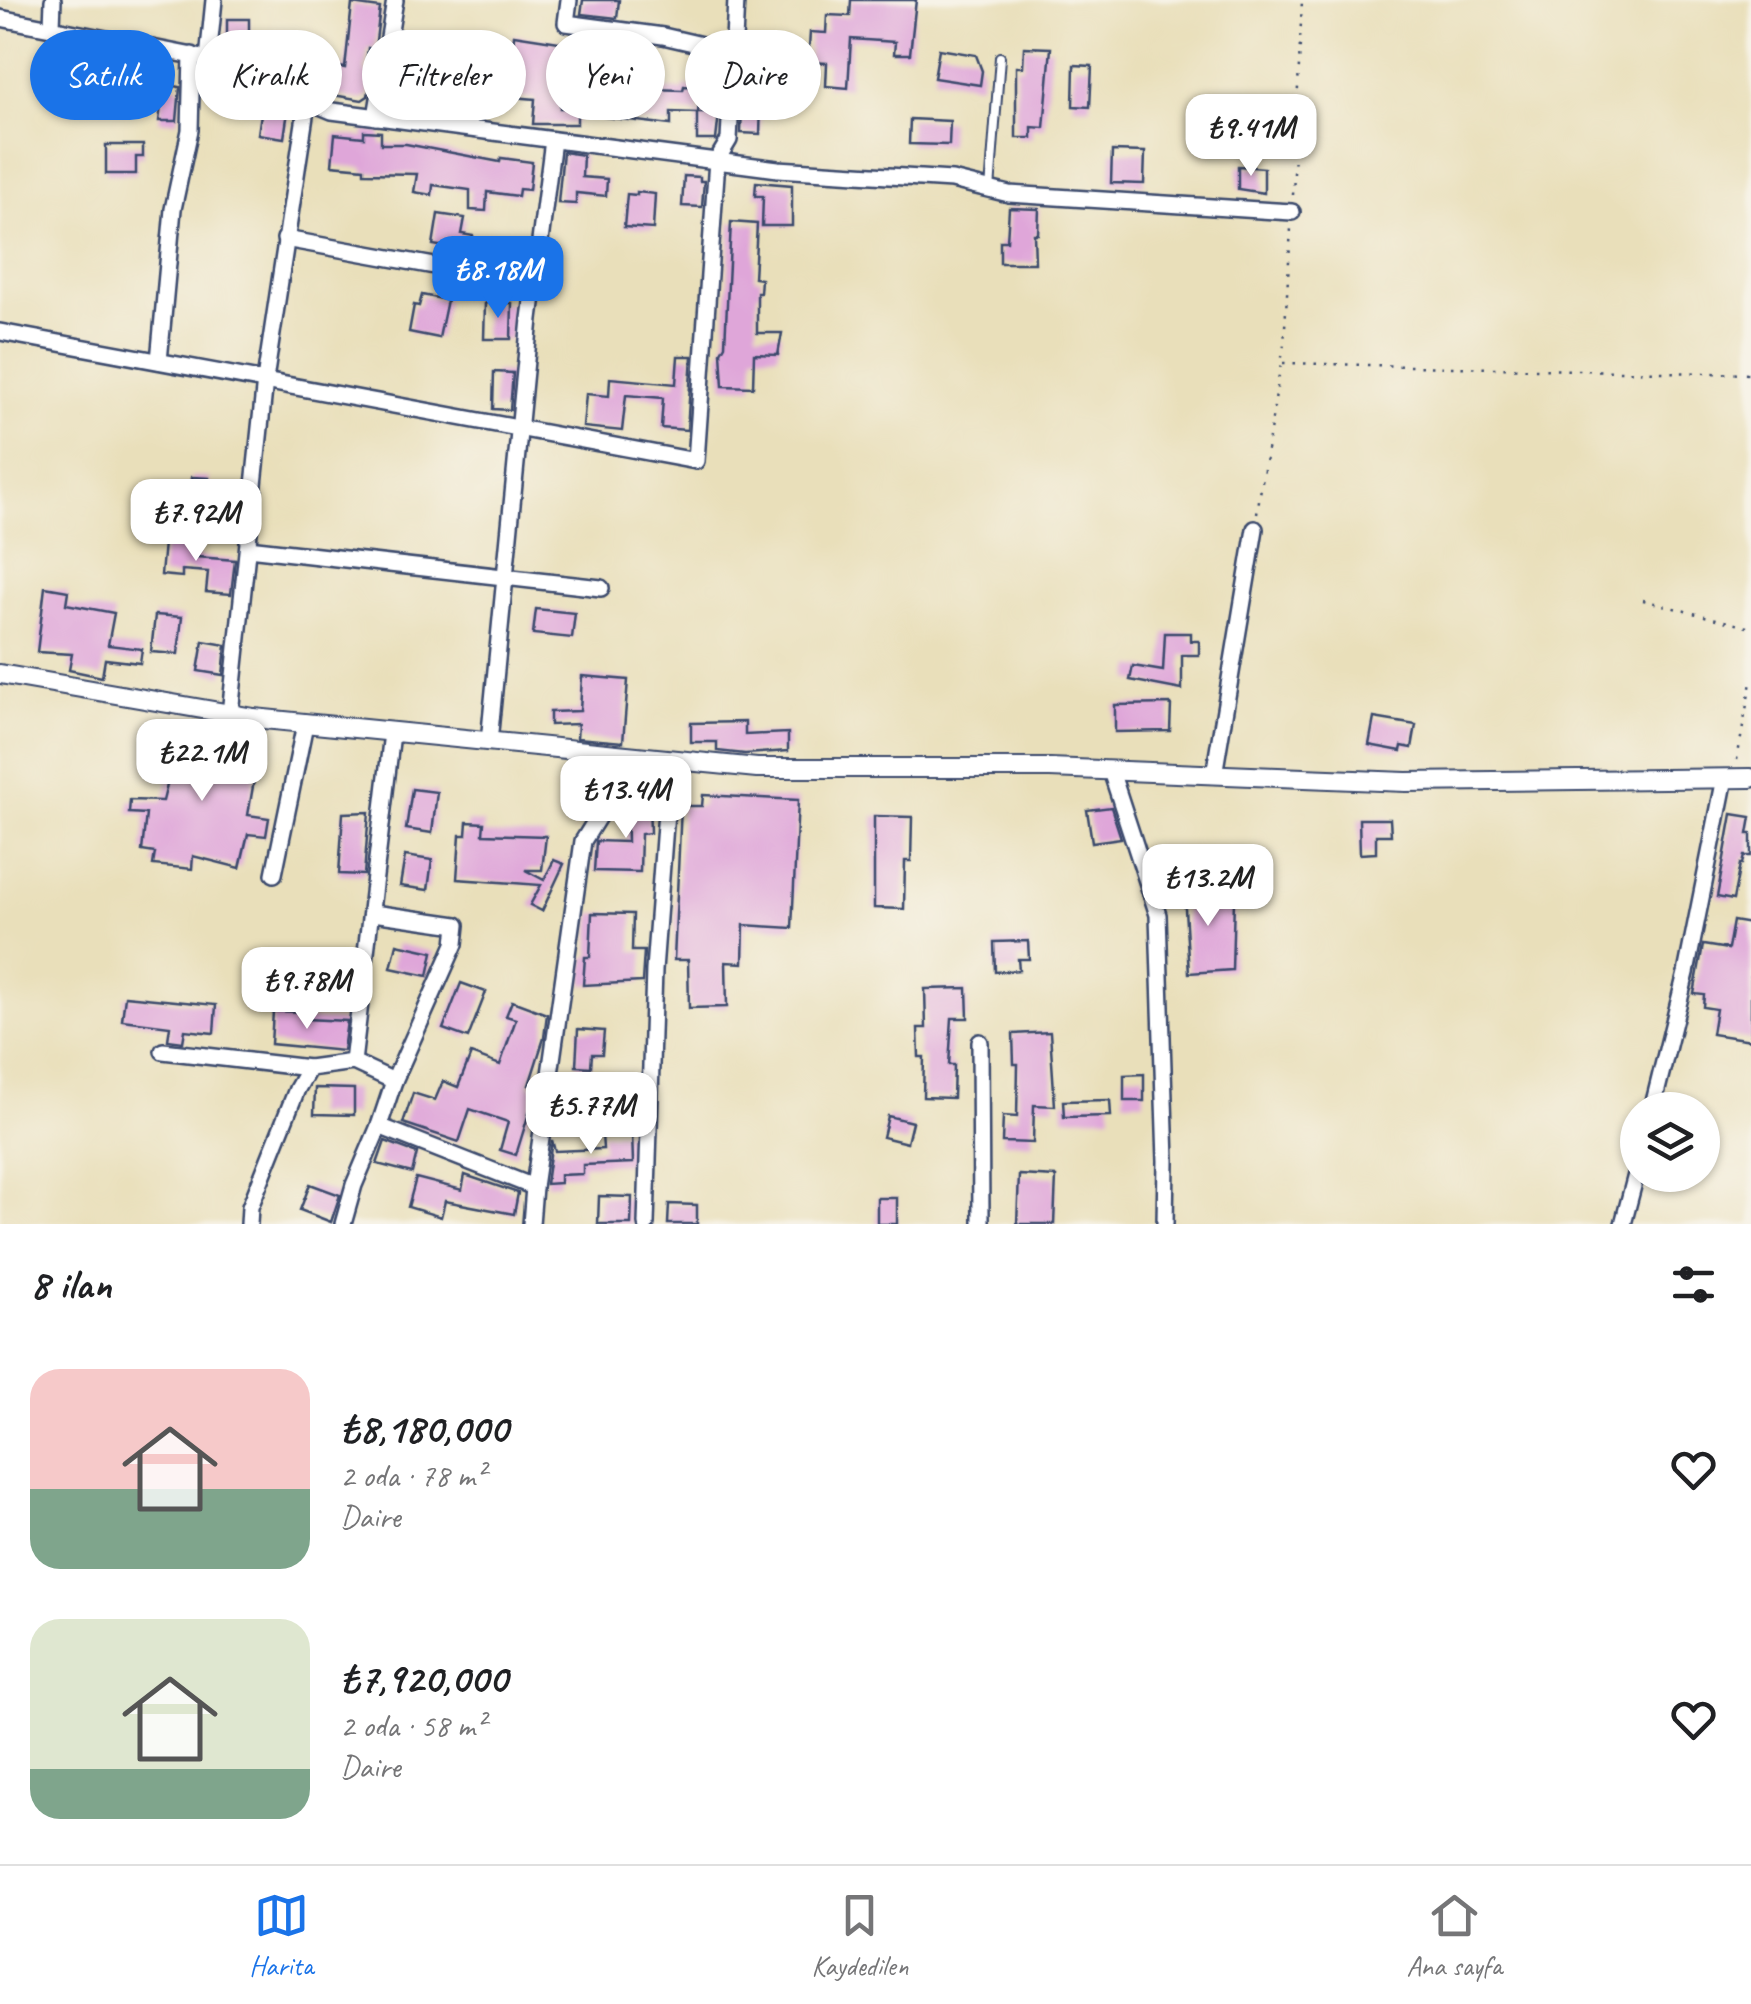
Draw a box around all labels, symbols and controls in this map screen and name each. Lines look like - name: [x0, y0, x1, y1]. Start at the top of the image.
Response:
- chip: Satılık: [30, 30, 175, 120]
- chip: Kiralık: [195, 30, 342, 120]
- chip: Filtreler: [362, 30, 526, 120]
- chip: Yeni: [546, 30, 665, 120]
- chip: Daire: [685, 30, 821, 120]
- pin: ₺9.41M: [1170, 94, 1332, 179]
- text: ₺9.41M: [1208, 106, 1294, 147]
- pin: ₺8.18M: [417, 236, 579, 321]
- text: ₺8.18M: [454, 248, 542, 289]
- pin: ₺7.92M: [115, 479, 277, 564]
- text: ₺7.92M: [153, 491, 239, 532]
- pin: ₺22.1M: [121, 719, 283, 804]
- text: ₺22.1M: [158, 731, 246, 772]
- pin: ₺13.4M: [545, 756, 707, 841]
- text: ₺13.4M: [582, 768, 670, 809]
- pin: ₺13.2M: [1127, 844, 1289, 929]
- text: ₺13.2M: [1164, 856, 1252, 897]
- pin: ₺9.78M: [226, 947, 388, 1032]
- text: ₺9.78M: [264, 959, 350, 1000]
- pin: ₺5.77M: [510, 1072, 672, 1157]
- text: ₺5.77M: [548, 1084, 634, 1125]
- map controls: [1620, 1092, 1720, 1192]
- button: layers: [1620, 1092, 1720, 1192]
- icon: filters: [1666, 1257, 1721, 1312]
- text: 8 ilan: [30, 1258, 111, 1311]
- text: ₺8,180,000: [340, 1402, 508, 1455]
- icon: home: [110, 1409, 230, 1529]
- icon: heart: [1666, 1442, 1721, 1497]
- text: 2 oda · 78 m²: [340, 1455, 485, 1496]
- text: Daire: [340, 1496, 400, 1537]
- text: ₺7,920,000: [340, 1652, 507, 1705]
- icon: home: [110, 1659, 230, 1779]
- icon: heart: [1666, 1692, 1721, 1747]
- text: 2 oda · 58 m²: [340, 1705, 485, 1746]
- text: Daire: [340, 1746, 400, 1787]
- tab: Harita: [249, 1888, 313, 1983]
- tab: Kaydedilen: [811, 1888, 908, 1983]
- tab: Ana sayfa: [1407, 1888, 1502, 1983]

